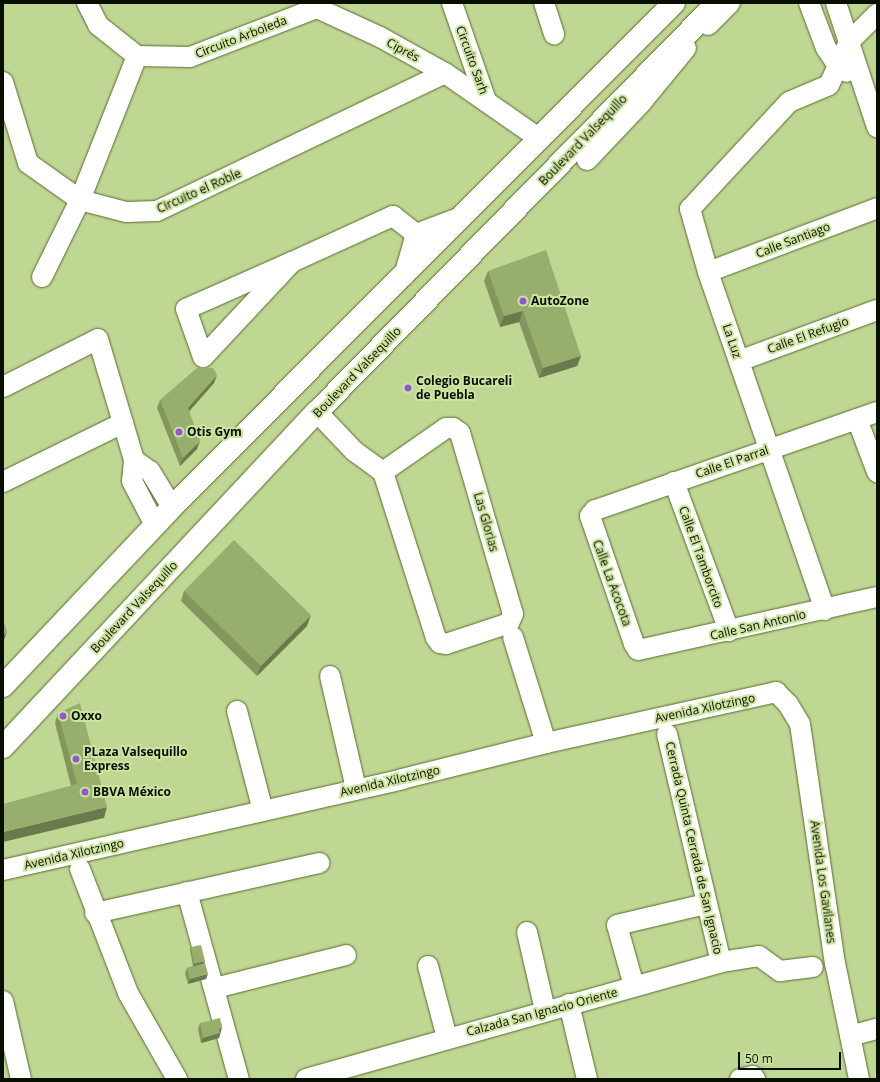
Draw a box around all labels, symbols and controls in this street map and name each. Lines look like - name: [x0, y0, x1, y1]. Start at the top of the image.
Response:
- street label: Circuito Arboleda: [193, 13, 289, 61]
- street label: Circuito Sarh: [453, 24, 491, 96]
- street label: Ciprés: [384, 35, 422, 65]
- street label: Boulevard Valsequillo: [536, 92, 630, 188]
- street label: Circuito el Roble: [155, 166, 243, 216]
- street label: Calle Santiago: [754, 219, 832, 261]
- place label: AutoZone: [531, 294, 589, 308]
- marker: AutoZone: [518, 296, 528, 306]
- street label: Calle El Refugio: [765, 314, 851, 356]
- street label: La Luz: [719, 322, 745, 360]
- street label: Boulevard Valsequillo: [310, 324, 404, 420]
- place label: Colegio Bucareli de Puebla: [416, 374, 512, 402]
- marker: Colegio Bucareli de Puebla: [403, 383, 413, 393]
- place label: Otis Gym: [187, 425, 242, 439]
- marker: Otis Gym: [174, 427, 184, 437]
- street label: Calle El Parral: [694, 443, 770, 481]
- street label: Las Glorias: [471, 491, 501, 553]
- street label: Calle El Tamborcito: [676, 504, 726, 610]
- street label: Calle La Acocota: [590, 538, 634, 628]
- street label: Boulevard Valsequillo: [88, 558, 180, 656]
- street label: Calle San Antonio: [709, 607, 807, 643]
- street label: Avenida Xilotzingo: [654, 690, 756, 726]
- place label: Oxxo: [71, 709, 102, 723]
- marker: Oxxo: [58, 711, 68, 721]
- street label: Cerrada Quinta Cerrada de San Ignacio: [662, 740, 726, 956]
- place label: PLaza Valsequillo Express: [84, 745, 187, 773]
- marker: PLaza Valsequillo Express: [71, 754, 81, 764]
- street label: Avenida Xilotzingo: [339, 763, 441, 799]
- place label: BBVA México: [93, 785, 171, 799]
- marker: BBVA México: [80, 787, 90, 797]
- street label: Avenida Los Gavilanes: [807, 820, 839, 944]
- street label: Avenida Xilotzingo: [23, 836, 125, 872]
- street label: Calzada San Ignacio Oriente: [465, 985, 619, 1039]
- scale bar: [740, 1044, 843, 1070]
- text: 50 m: [745, 1050, 773, 1067]

